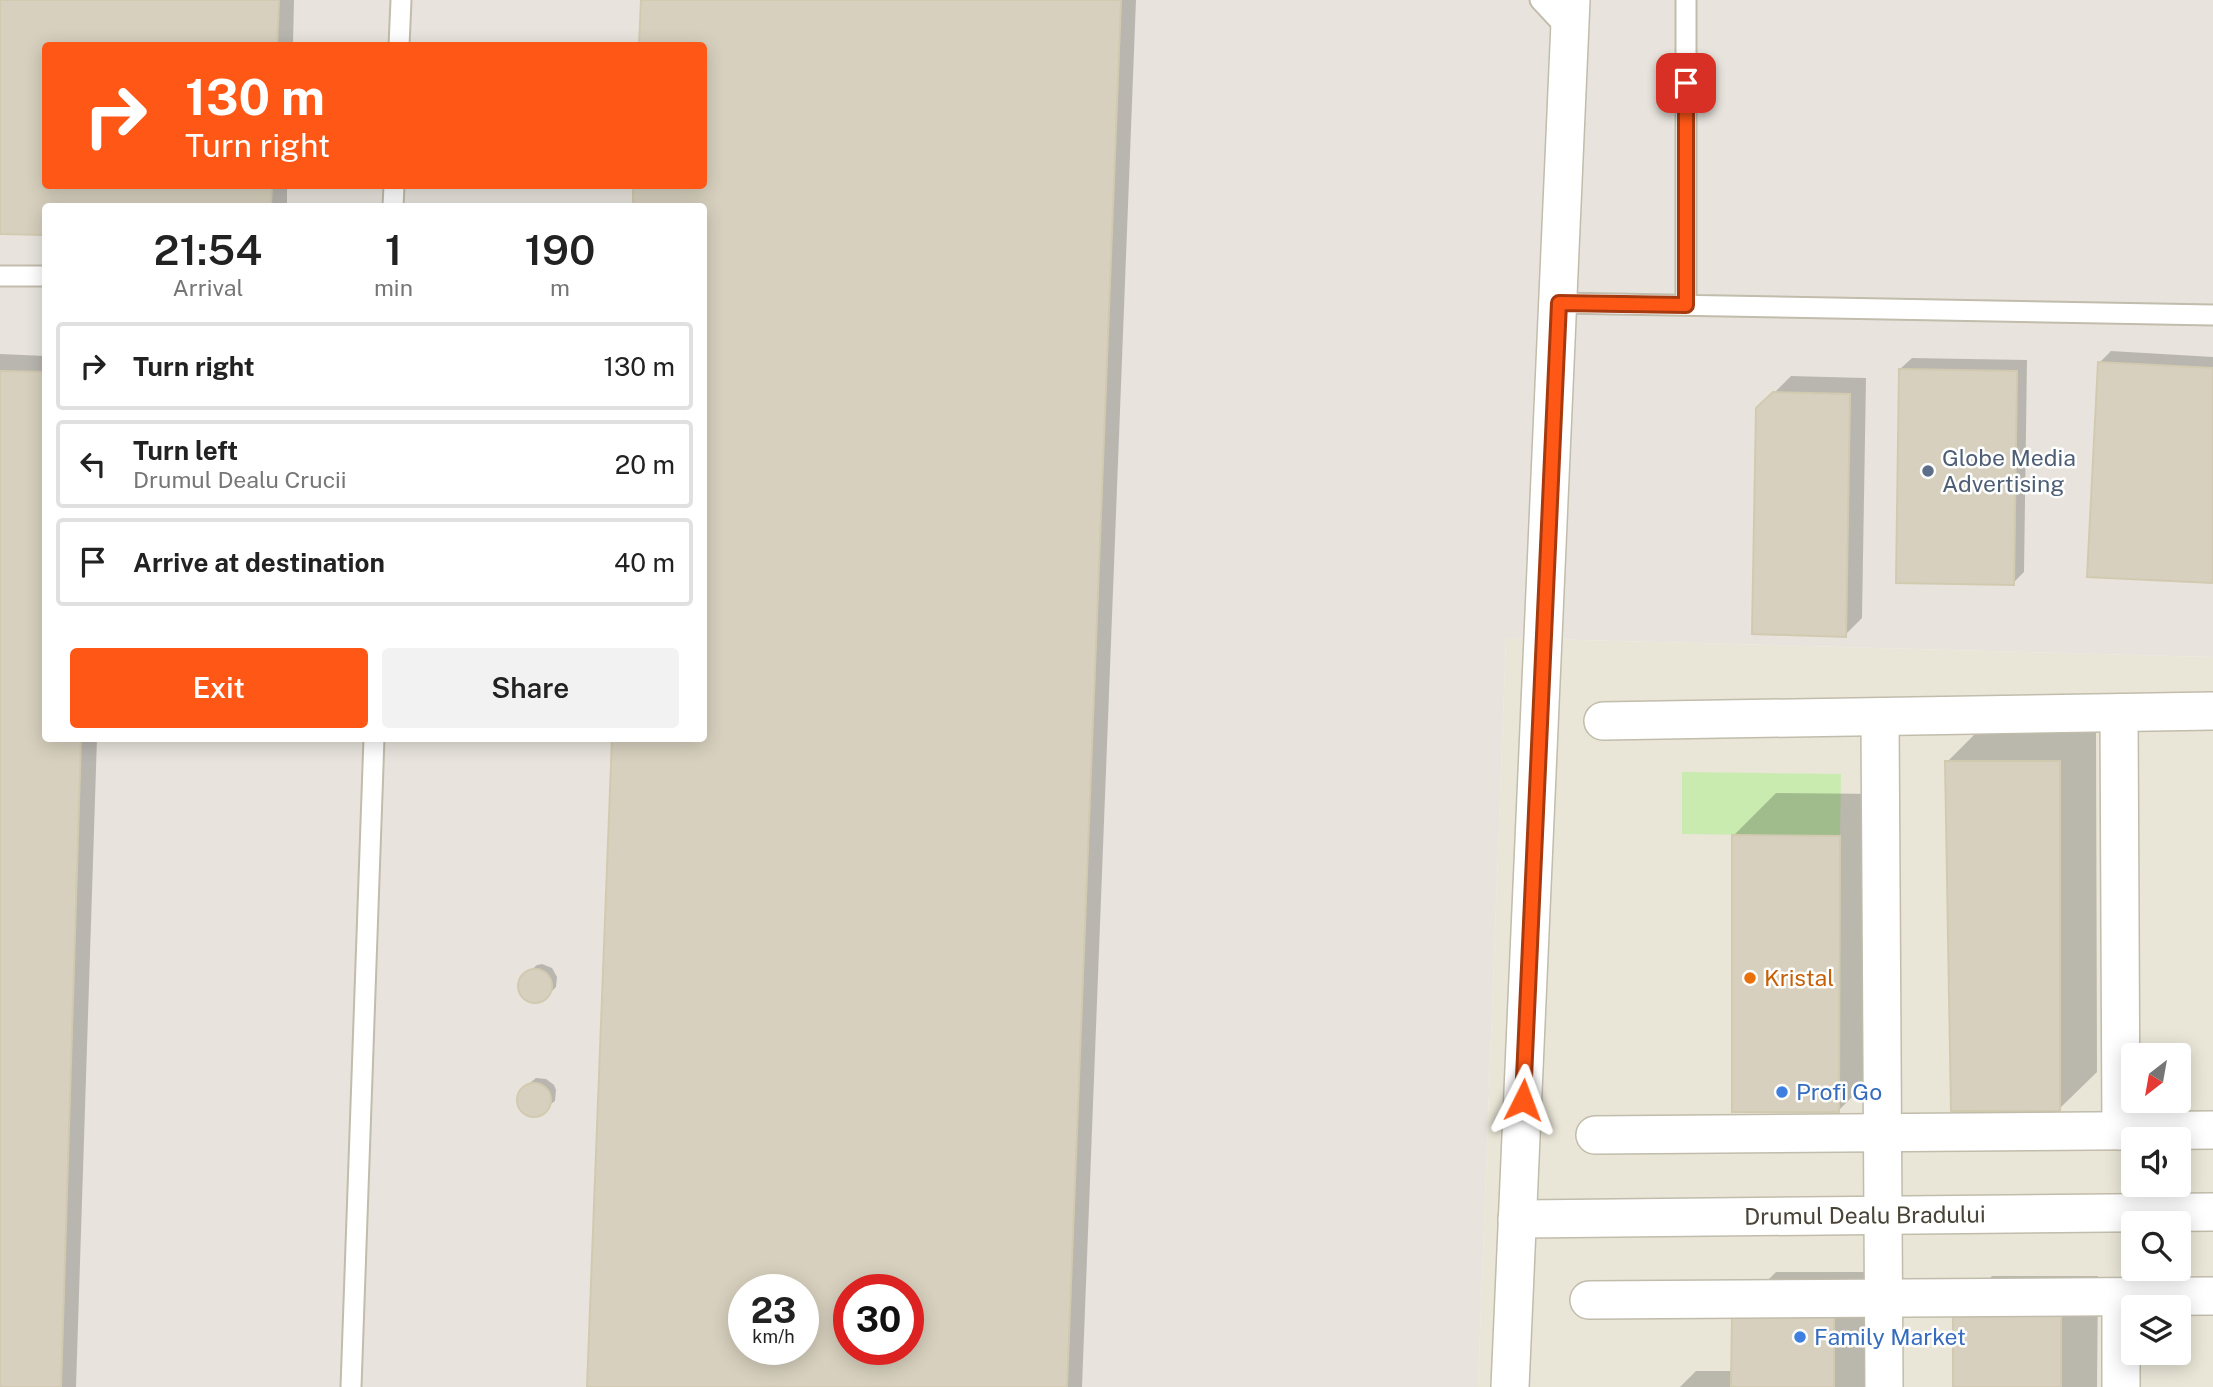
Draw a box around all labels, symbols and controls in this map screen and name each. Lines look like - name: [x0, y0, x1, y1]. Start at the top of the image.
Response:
- pin: [1656, 53, 1716, 113]
- icon: arrive: [1667, 64, 1705, 102]
- text: 130 m: [185, 68, 325, 126]
- icon: right: [70, 70, 161, 161]
- text: Turn right: [185, 127, 330, 164]
- text: 21:54: [154, 225, 262, 274]
- text: 1: [385, 225, 402, 274]
- text: 190: [525, 225, 595, 274]
- text: Arrival: [172, 274, 243, 301]
- text: min: [374, 274, 413, 301]
- text: m: [550, 274, 570, 301]
- icon: right: [74, 347, 112, 385]
- text: Turn right: [133, 351, 255, 382]
- text: 130 m: [603, 351, 675, 382]
- text: Turn left: [133, 435, 238, 466]
- place label: Globe Media Advertising: [1942, 444, 2076, 497]
- icon: left: [74, 445, 112, 483]
- text: 20 m: [615, 449, 675, 480]
- marker: Globe Media Advertising: [1920, 463, 1936, 479]
- text: Drumul Dealu Crucii: [133, 466, 347, 493]
- icon: arrive: [74, 543, 112, 581]
- text: Arrive at destination: [133, 547, 385, 578]
- text: 40 m: [614, 547, 675, 578]
- button: Exit: [70, 648, 368, 728]
- button: Share: [382, 648, 679, 728]
- place label: Kristal: [1764, 964, 1834, 991]
- marker: Kristal: [1742, 970, 1758, 986]
- north arrow: [2121, 1043, 2191, 1113]
- map controls: [2121, 1043, 2191, 1365]
- position arrow: [1486, 1063, 1560, 1137]
- place label: Profi Go: [1796, 1078, 1882, 1105]
- marker: Profi Go: [1774, 1084, 1790, 1100]
- button: sound: [2121, 1127, 2191, 1197]
- street label: Drumul Dealu Bradului: [1744, 1200, 1986, 1230]
- button: search: [2121, 1211, 2191, 1281]
- speed limit sign: 30: [833, 1274, 924, 1365]
- text: 23: [751, 1290, 796, 1331]
- button: layers: [2121, 1295, 2191, 1365]
- place label: Family Market: [1814, 1323, 1966, 1350]
- text: km/h: [752, 1326, 795, 1347]
- marker: Family Market: [1792, 1329, 1808, 1345]

